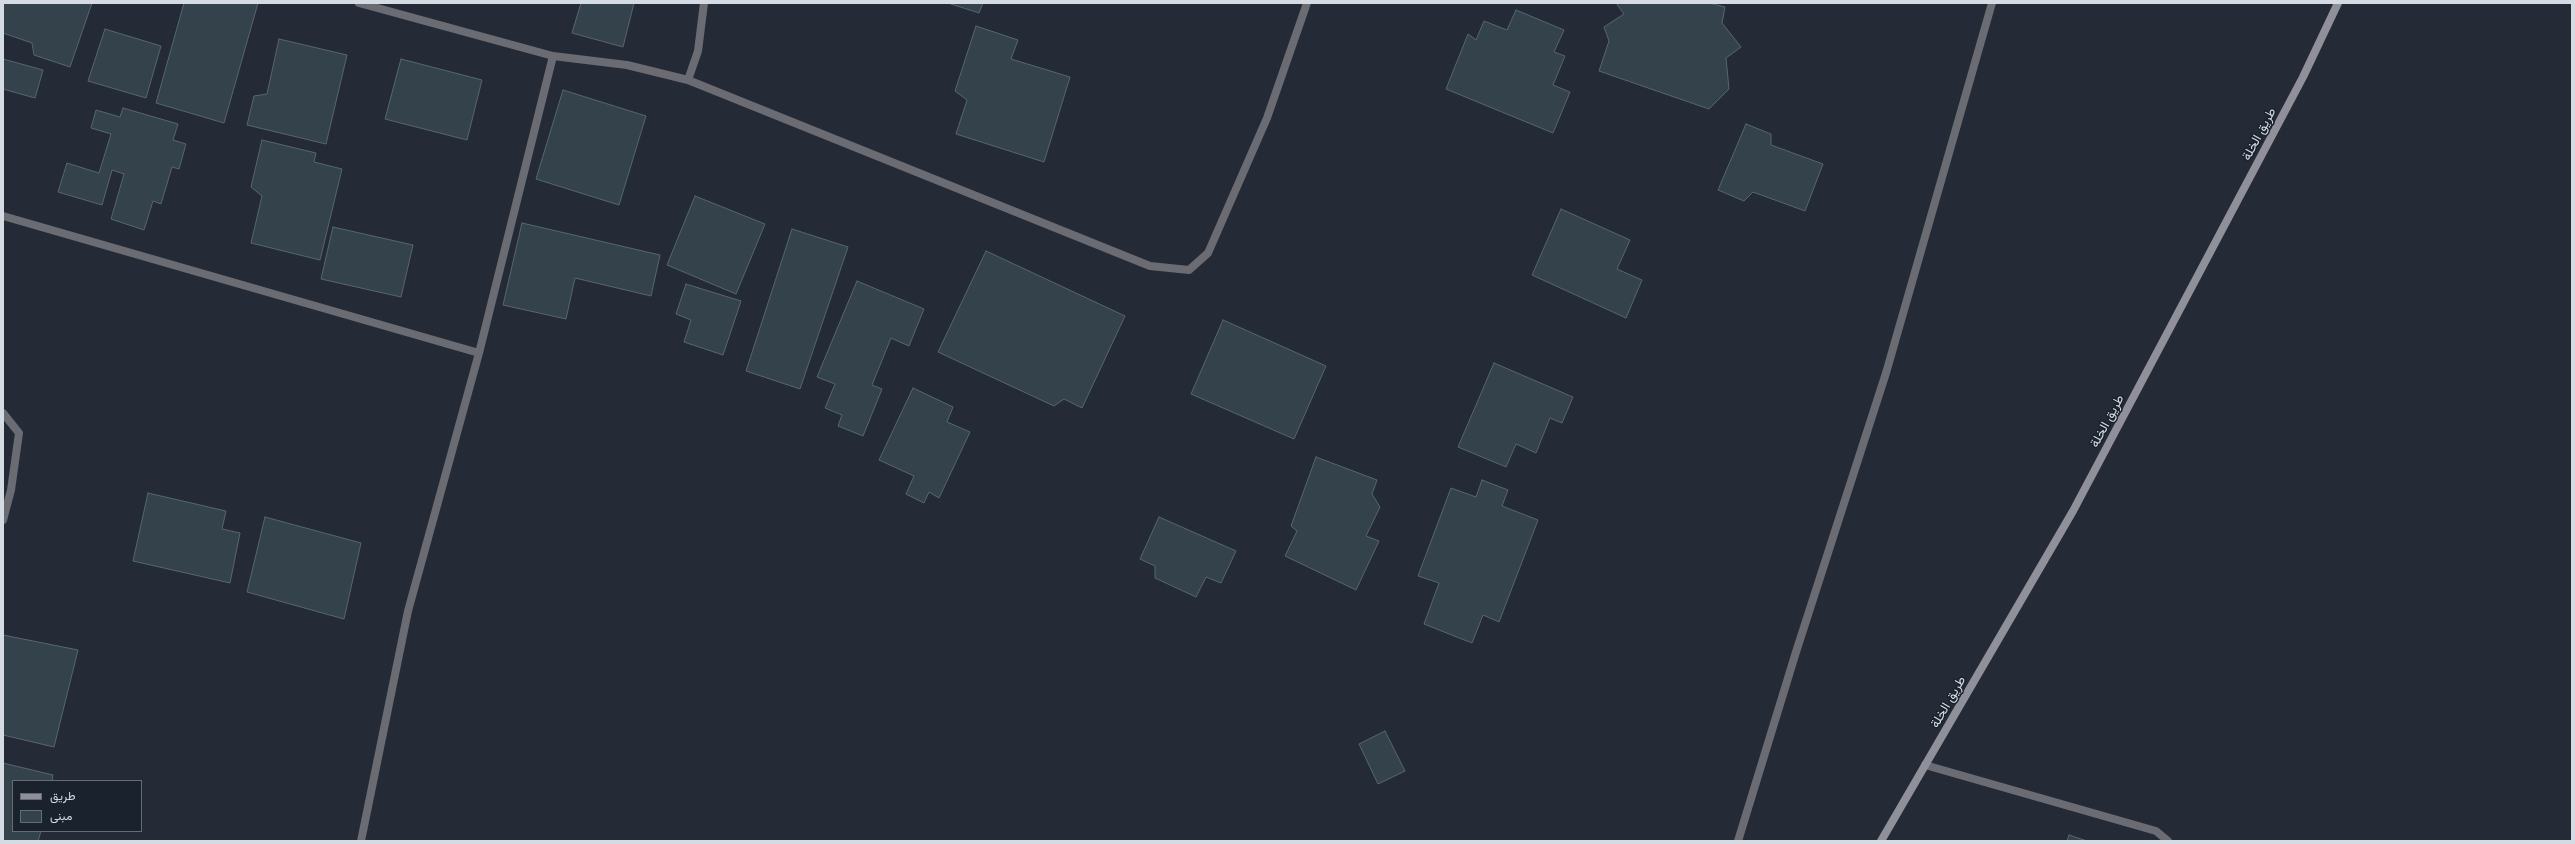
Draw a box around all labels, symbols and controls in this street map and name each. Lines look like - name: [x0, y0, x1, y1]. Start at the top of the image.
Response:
- street label: طريق الخلة: [2239, 105, 2279, 163]
- street label: طريق الخلة: [2087, 392, 2127, 450]
- street label: طريق الخلة: [1927, 673, 1969, 731]
- legend: [12, 780, 142, 832]
- text: طريق: [50, 787, 75, 803]
- text: مبنى: [50, 807, 72, 823]

